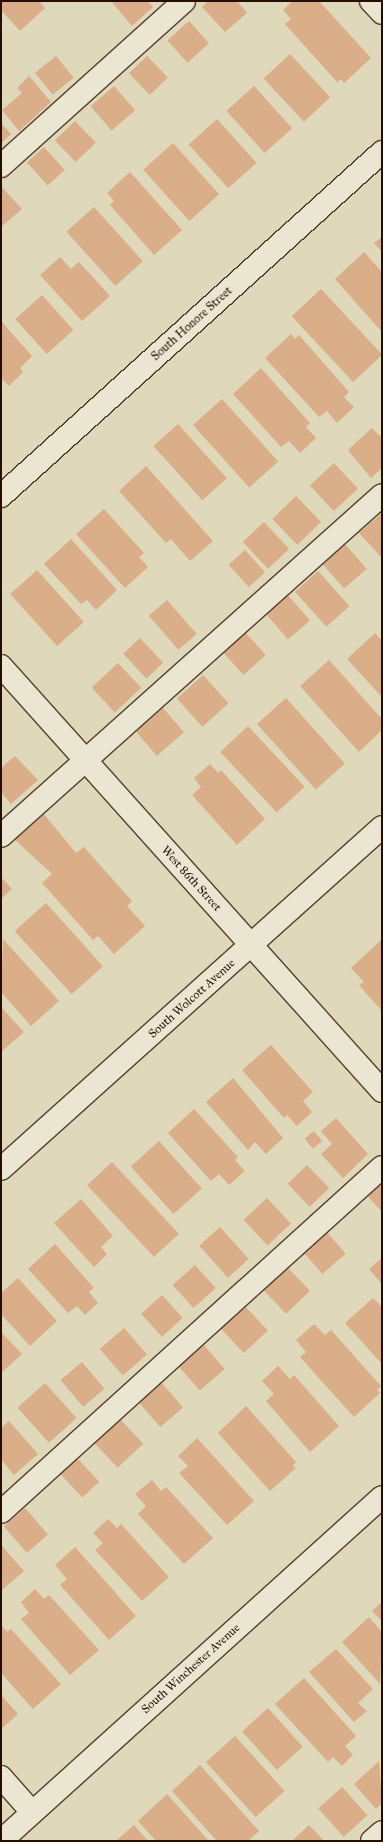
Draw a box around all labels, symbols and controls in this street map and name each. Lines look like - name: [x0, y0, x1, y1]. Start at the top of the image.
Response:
- street label: South Honore Street: [149, 284, 235, 364]
- street label: West 86th Street: [158, 843, 224, 915]
- street label: South Wolcott Avenue: [146, 956, 238, 1042]
- street label: South Winchester Avenue: [139, 1621, 243, 1717]

